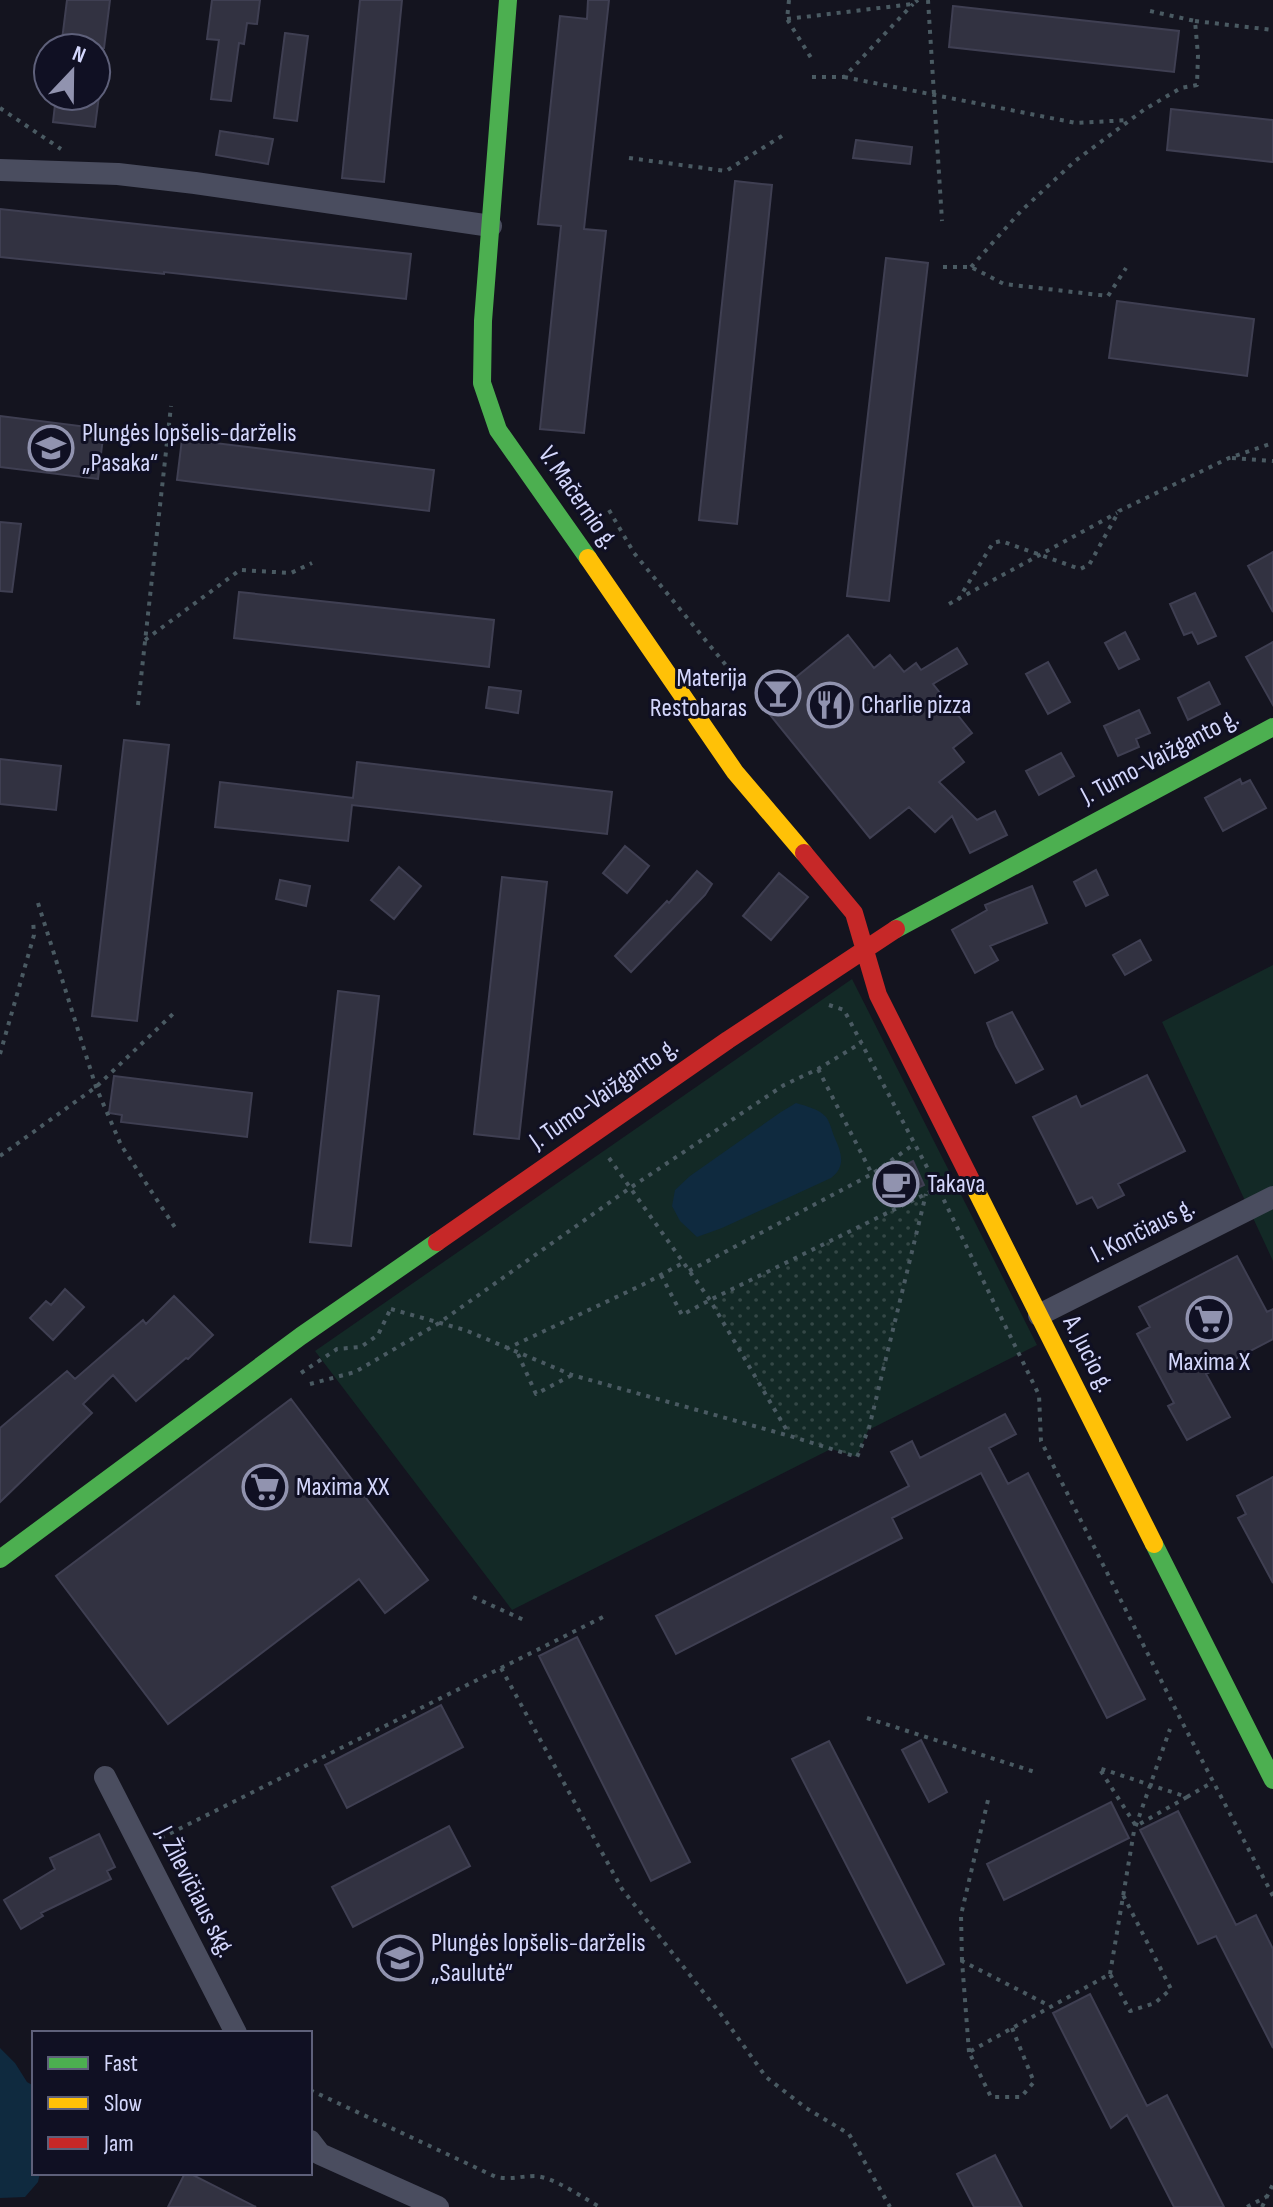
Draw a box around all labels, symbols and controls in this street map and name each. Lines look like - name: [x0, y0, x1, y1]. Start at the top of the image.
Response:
- north arrow: [32, 32, 112, 112]
- text: N: [68, 40, 89, 70]
- place label: Plungės lopšelis-darželis „Pasaka“: [82, 418, 297, 479]
- school or university icon: Plungės lopšelis-darželis „Pasaka“: [27, 424, 75, 472]
- street label: V. Mačernio g.: [531, 441, 625, 555]
- place label: Materija Restobaras: [650, 663, 747, 724]
- bar icon: Materija Restobaras: [754, 669, 802, 717]
- restaurant icon: Charlie pizza: [806, 681, 854, 729]
- place label: Charlie pizza: [861, 690, 971, 721]
- street label: J. Tumo-Vaižganto g.: [1075, 702, 1244, 812]
- street label: J. Tumo-Vaižganto g.: [523, 1031, 684, 1157]
- cafe icon: Takava: [872, 1160, 920, 1208]
- place label: Takava: [927, 1169, 985, 1200]
- street label: I. Končiaus g.: [1086, 1192, 1200, 1270]
- supermarket icon: Maxima X: [1185, 1295, 1233, 1343]
- street label: A. Jucio g.: [1055, 1310, 1120, 1398]
- place label: Maxima X: [1168, 1347, 1250, 1378]
- supermarket icon: Maxima XX: [241, 1463, 289, 1511]
- place label: Maxima XX: [296, 1472, 389, 1503]
- street label: J. Žilevičiaus skg.: [148, 1820, 241, 1963]
- place label: Plungės lopšelis-darželis „Saulutė“: [431, 1928, 646, 1989]
- school or university icon: Plungės lopšelis-darželis „Saulutė“: [376, 1934, 424, 1982]
- legend: [32, 2031, 312, 2175]
- text: Fast: [104, 2049, 138, 2078]
- text: Slow: [104, 2089, 142, 2118]
- text: Jam: [103, 2129, 134, 2158]

